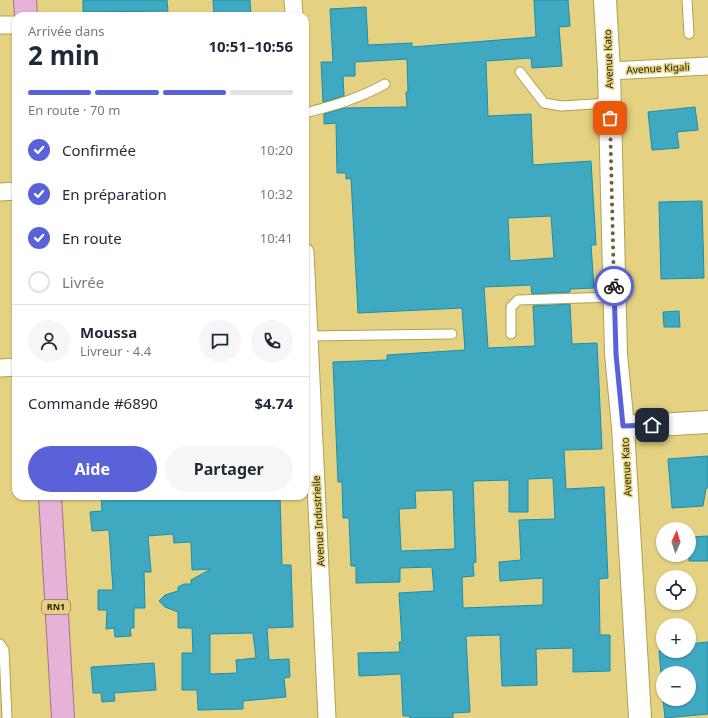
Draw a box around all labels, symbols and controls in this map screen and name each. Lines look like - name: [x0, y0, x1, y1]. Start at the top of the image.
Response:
- text: Arrivée dans: [28, 22, 105, 40]
- street label: Avenue Kato: [600, 29, 616, 89]
- text: 10:51–10:56: [208, 36, 293, 56]
- text: 2 min: [28, 37, 100, 73]
- street label: Avenue Kigali: [626, 59, 690, 77]
- text: En route · 70 m: [28, 101, 120, 119]
- pin: [593, 101, 627, 135]
- icon: bag: [599, 107, 621, 129]
- icon: check: [28, 139, 50, 161]
- text: Confirmée: [62, 140, 136, 160]
- text: 10:20: [260, 141, 293, 159]
- icon: check: [28, 183, 50, 205]
- text: En préparation: [62, 184, 167, 204]
- text: 10:32: [260, 185, 293, 203]
- icon: check: [28, 227, 50, 249]
- text: En route: [62, 228, 122, 248]
- text: 10:41: [260, 229, 293, 247]
- courier: [594, 266, 634, 306]
- text: Livrée: [62, 272, 104, 292]
- icon: bike: [603, 275, 625, 297]
- button: person: [28, 320, 70, 362]
- button: chat: [199, 320, 241, 362]
- button: phone: [251, 320, 293, 362]
- text: Moussa: [80, 322, 137, 342]
- text: Livreur · 4.4: [80, 342, 151, 360]
- text: Commande #6890: [28, 393, 158, 413]
- text: $4.74: [254, 393, 293, 413]
- pin: [635, 408, 669, 442]
- icon: home: [641, 414, 663, 436]
- street label: Avenue Kato: [617, 437, 635, 497]
- button: Aide: [28, 446, 157, 492]
- button: Partager: [165, 446, 293, 492]
- street label: Avenue Industrielle: [309, 475, 327, 567]
- north arrow: [656, 522, 696, 562]
- map controls: [656, 522, 696, 706]
- button: locate: [656, 570, 696, 610]
- road number: RN1: [42, 600, 70, 614]
- button: +: [656, 618, 696, 658]
- button: −: [656, 666, 696, 706]

